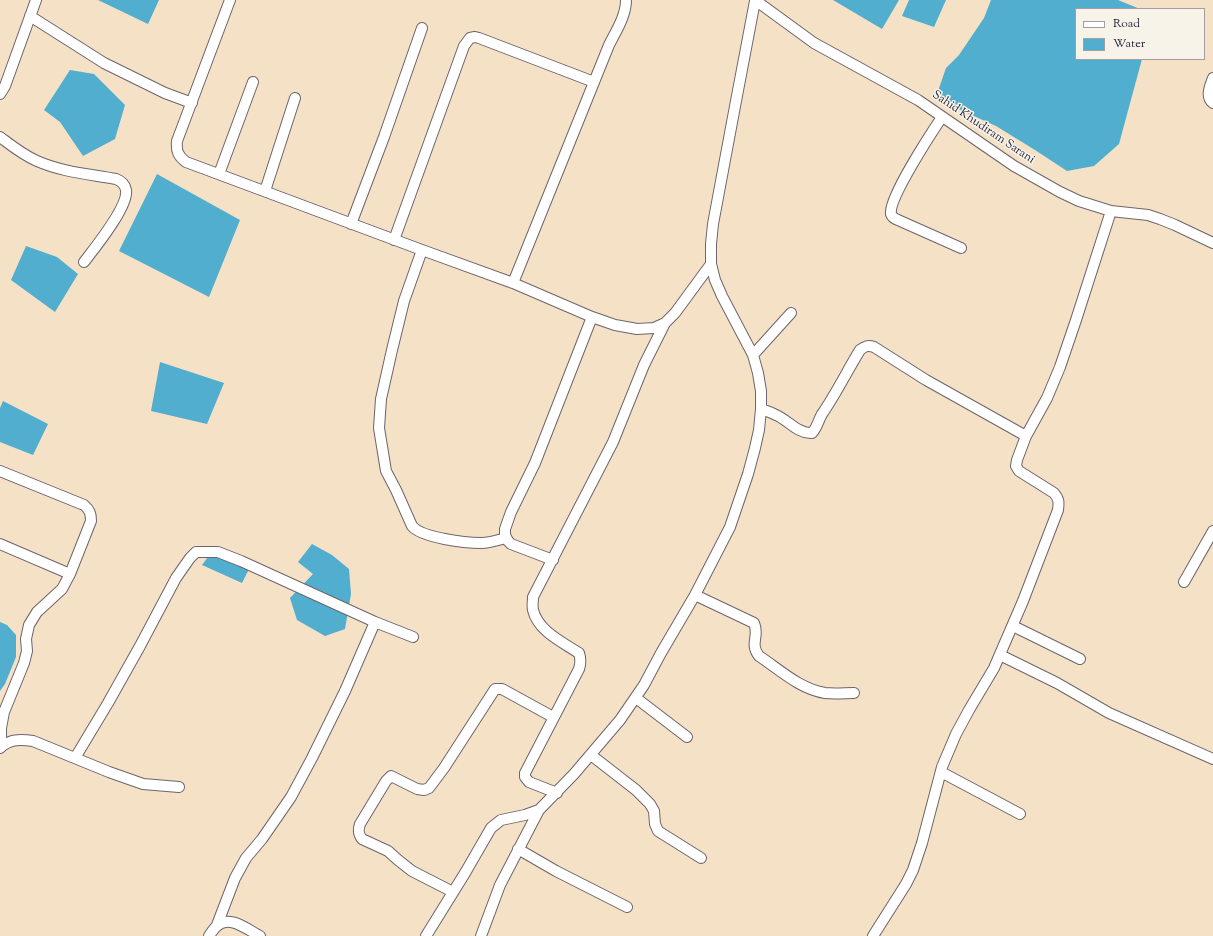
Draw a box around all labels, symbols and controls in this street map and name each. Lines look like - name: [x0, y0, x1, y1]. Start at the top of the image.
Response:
- legend: [1075, 8, 1205, 60]
- text: Road: [1113, 15, 1140, 33]
- text: Water: [1113, 35, 1145, 53]
- street label: Sahid Khudiram Sarani: [929, 88, 1037, 168]

